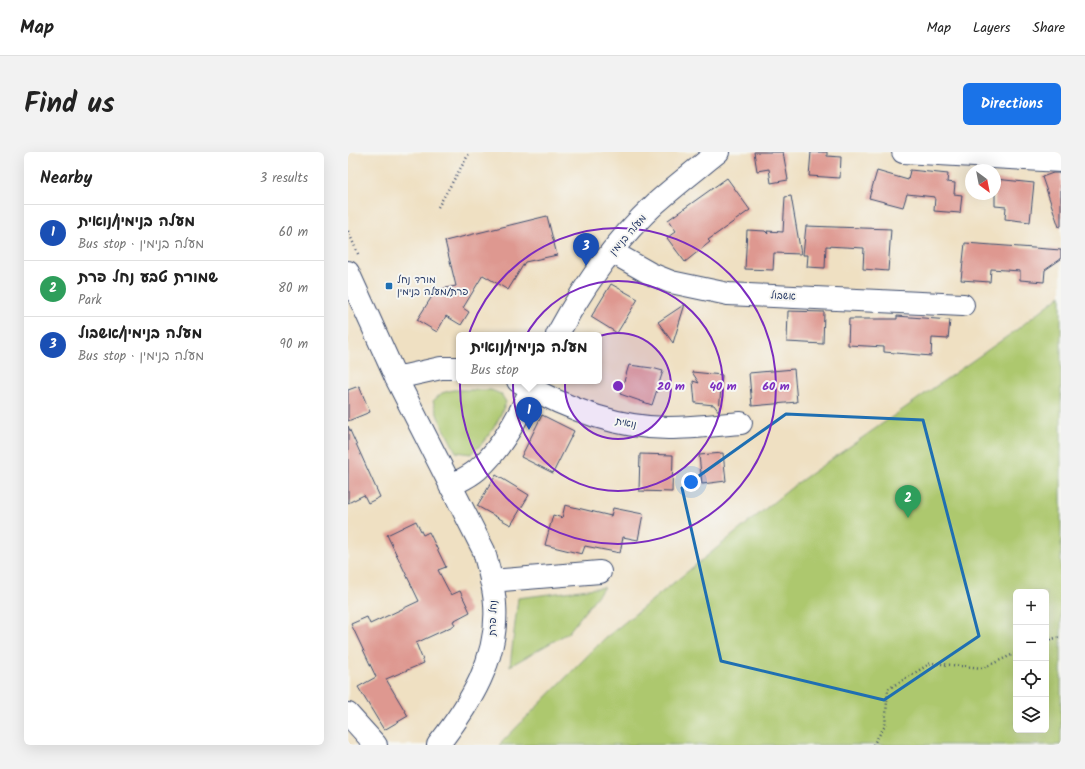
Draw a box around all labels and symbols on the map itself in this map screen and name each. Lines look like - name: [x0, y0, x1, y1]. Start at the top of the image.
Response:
- north arrow: [965, 164, 1001, 200]
- street label: מעלה בנימין: [606, 211, 650, 259]
- pin: 3: [573, 233, 599, 266]
- place label: מורד נחל פרת/מעלה בנימין: [397, 272, 468, 300]
- marker: מורד נחל פרת/מעלה בנימין: [384, 281, 394, 291]
- street label: אשבול: [770, 287, 796, 305]
- text: 20 m: [657, 377, 685, 396]
- text: 40 m: [709, 377, 737, 396]
- text: 60 m: [762, 377, 790, 396]
- centre of rings: [611, 379, 625, 393]
- pin: 1: [516, 397, 542, 430]
- street label: נואית: [613, 413, 638, 433]
- your location: [681, 472, 701, 492]
- pin: 2: [895, 485, 921, 518]
- street label: נחל פרת: [484, 600, 502, 637]

